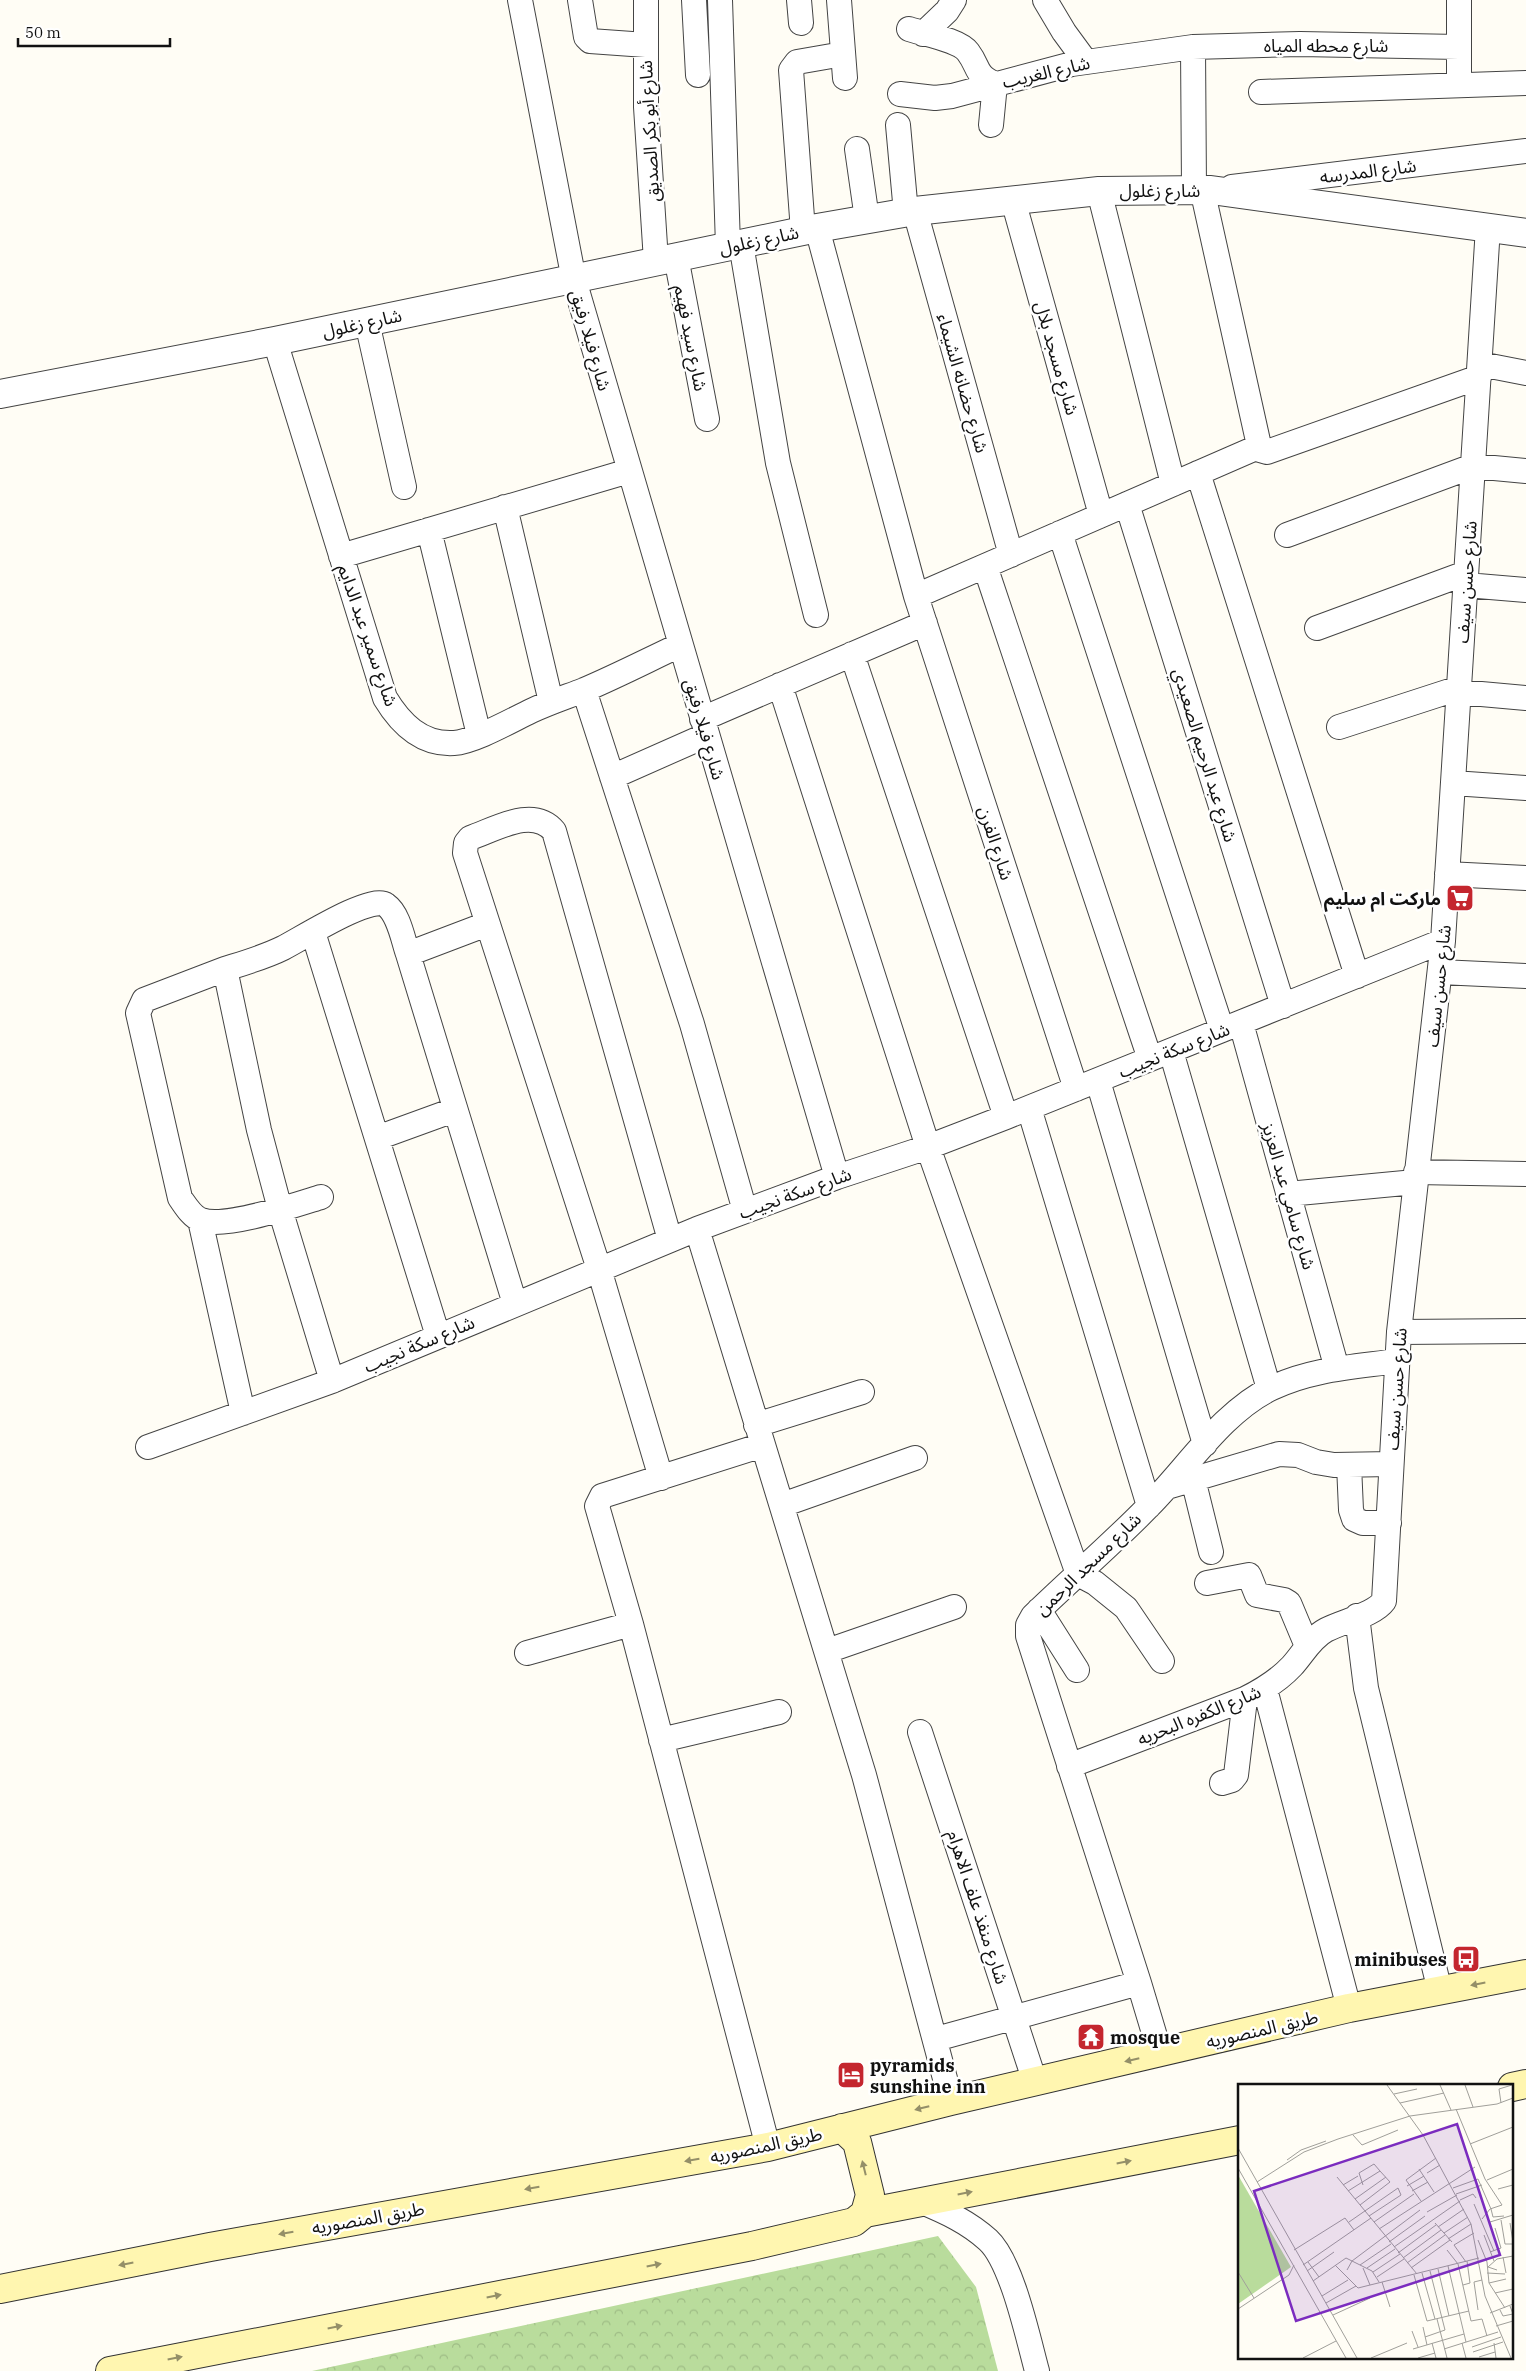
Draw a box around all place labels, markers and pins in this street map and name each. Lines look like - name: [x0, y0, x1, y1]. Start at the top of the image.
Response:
- supermarket icon: ماركت ام سليم: [1445, 883, 1475, 913]
- place label: ماركت ام سليم: [1324, 887, 1441, 912]
- bus stop icon: minibuses: [1451, 1944, 1481, 1974]
- place label: minibuses: [1354, 1948, 1447, 1971]
- temple icon: mosque: [1076, 2022, 1106, 2052]
- place label: mosque: [1110, 2026, 1180, 2049]
- place label: pyramids sunshine inn: [870, 2054, 986, 2098]
- hotel icon: pyramids sunshine inn: [836, 2060, 866, 2090]

